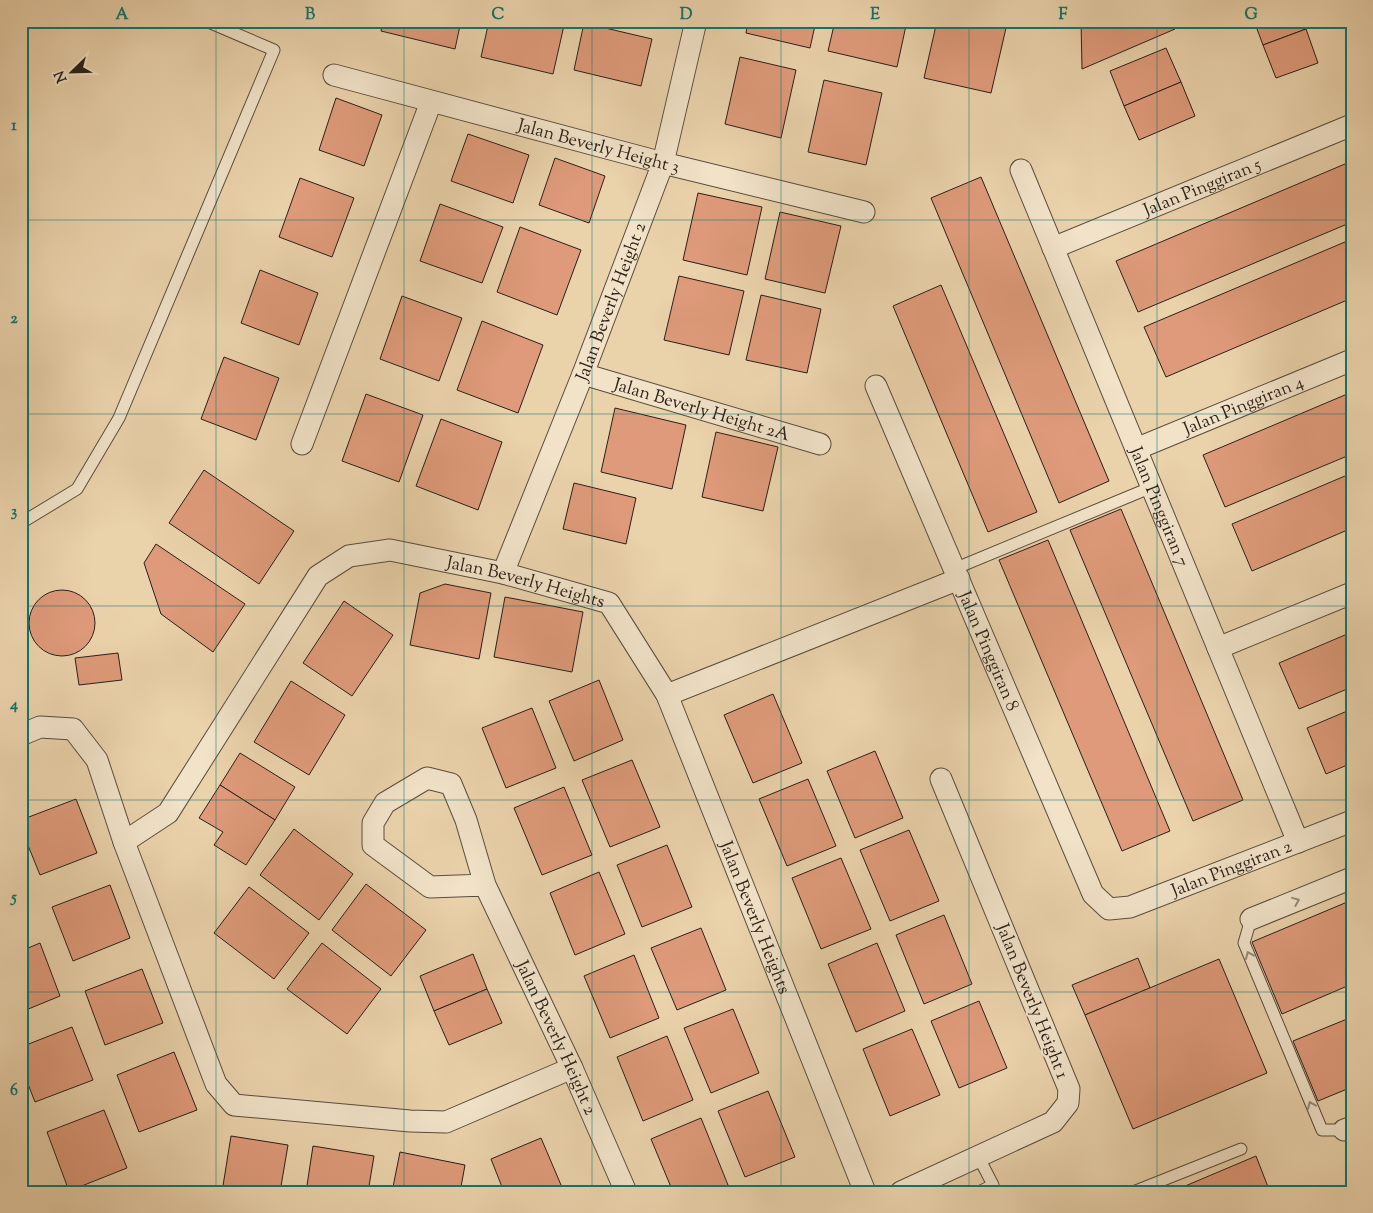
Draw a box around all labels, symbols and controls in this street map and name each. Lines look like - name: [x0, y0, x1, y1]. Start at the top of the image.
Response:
- text: A: [116, 4, 129, 27]
- text: B: [305, 4, 315, 27]
- text: C: [492, 4, 505, 27]
- text: D: [680, 4, 693, 27]
- text: E: [870, 4, 880, 27]
- text: F: [1059, 4, 1068, 27]
- text: G: [1244, 4, 1258, 27]
- north arrow: [48, 48, 98, 98]
- text: N: [50, 67, 73, 85]
- street label: Jalan Beverly Height 3: [513, 113, 682, 182]
- text: 1: [11, 115, 17, 138]
- street label: Jalan Pinggiran 5: [1139, 153, 1265, 225]
- street label: Jalan Beverly Height 2: [570, 219, 654, 386]
- text: 2: [10, 308, 18, 331]
- street label: Jalan Pinggiran 4: [1179, 370, 1308, 443]
- street label: Jalan Beverly Height 2A: [609, 372, 793, 449]
- street label: Jalan Pinggiran 7: [1121, 442, 1194, 571]
- text: 3: [11, 501, 18, 524]
- street label: Jalan Beverly Heights: [443, 551, 607, 616]
- street label: Jalan Pinggiran 8: [950, 587, 1024, 716]
- text: 4: [9, 694, 18, 717]
- street label: Jalan Pinggiran 2: [1167, 834, 1297, 905]
- street label: Jalan Beverly Heights: [711, 837, 796, 998]
- text: 5: [9, 887, 17, 910]
- one-way arrow: [1291, 897, 1300, 907]
- street label: Jalan Beverly Height 1: [988, 919, 1074, 1083]
- one-way arrow: [1244, 951, 1255, 960]
- street label: Jalan Beverly Height 2: [507, 956, 602, 1120]
- text: 6: [10, 1080, 18, 1103]
- one-way arrow: [1307, 1101, 1318, 1110]

